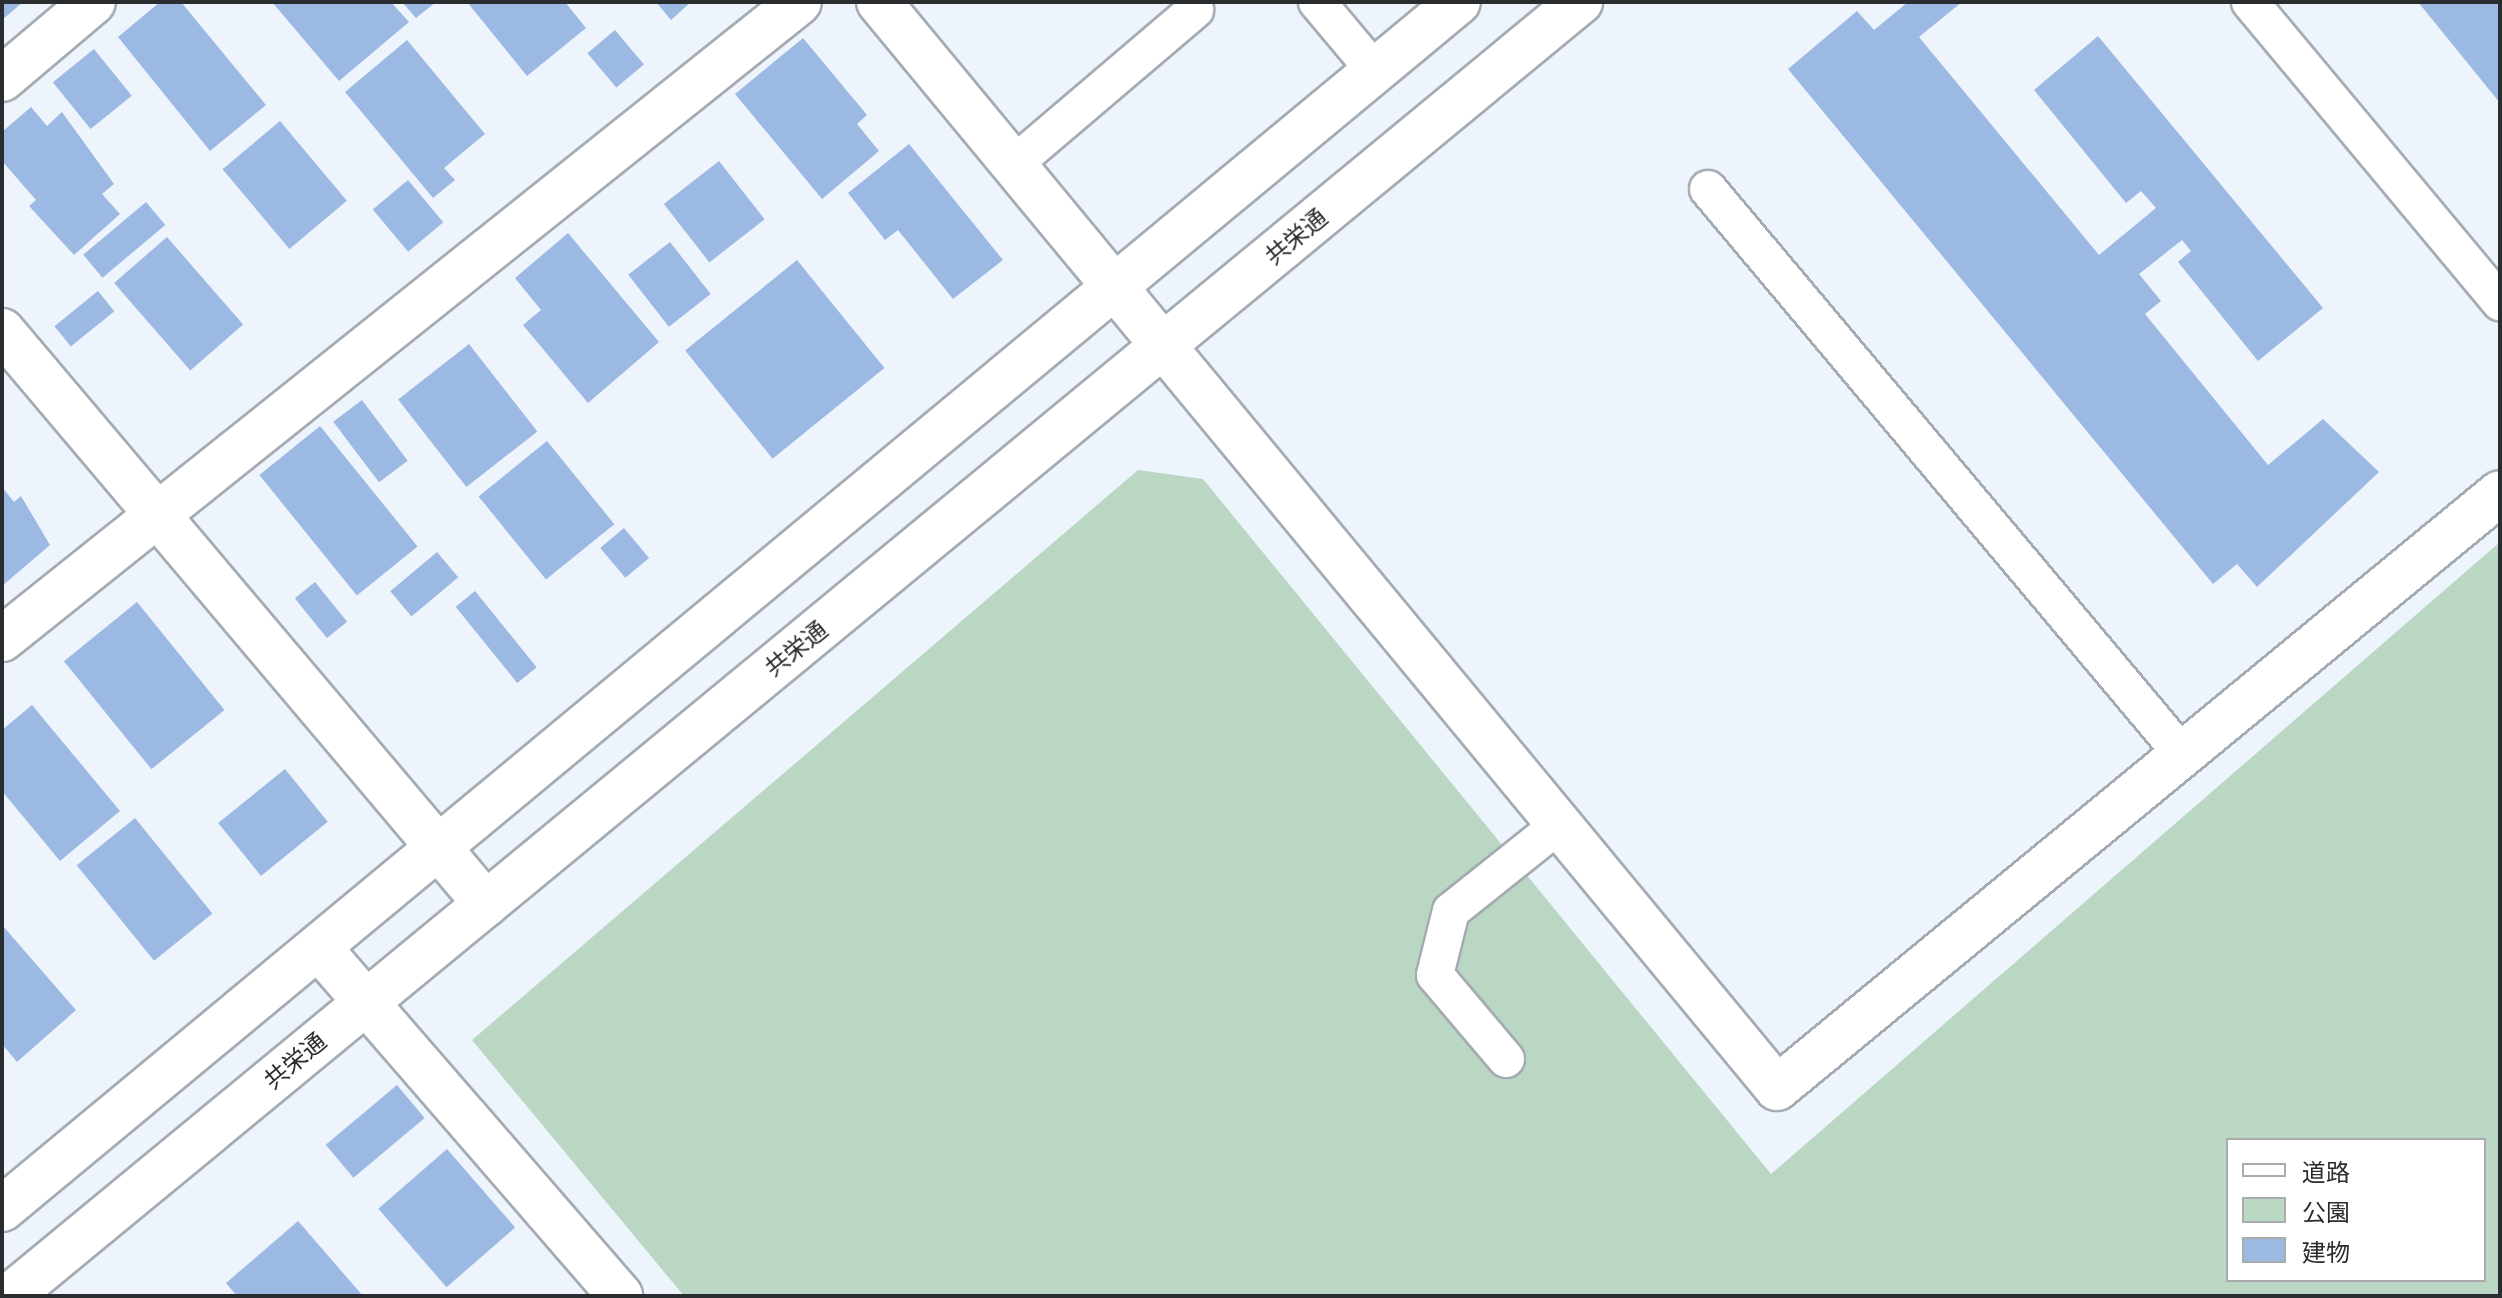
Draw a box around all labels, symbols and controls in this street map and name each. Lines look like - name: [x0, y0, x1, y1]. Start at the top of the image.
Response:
- street label: 共栄通: [1259, 203, 1333, 271]
- street label: 共栄通: [759, 615, 833, 683]
- street label: 共栄通: [258, 1027, 332, 1095]
- legend: [2226, 1138, 2486, 1282]
- text: 道路: [2302, 1157, 2350, 1188]
- text: 公園: [2302, 1197, 2350, 1228]
- text: 建物: [2302, 1237, 2350, 1268]

